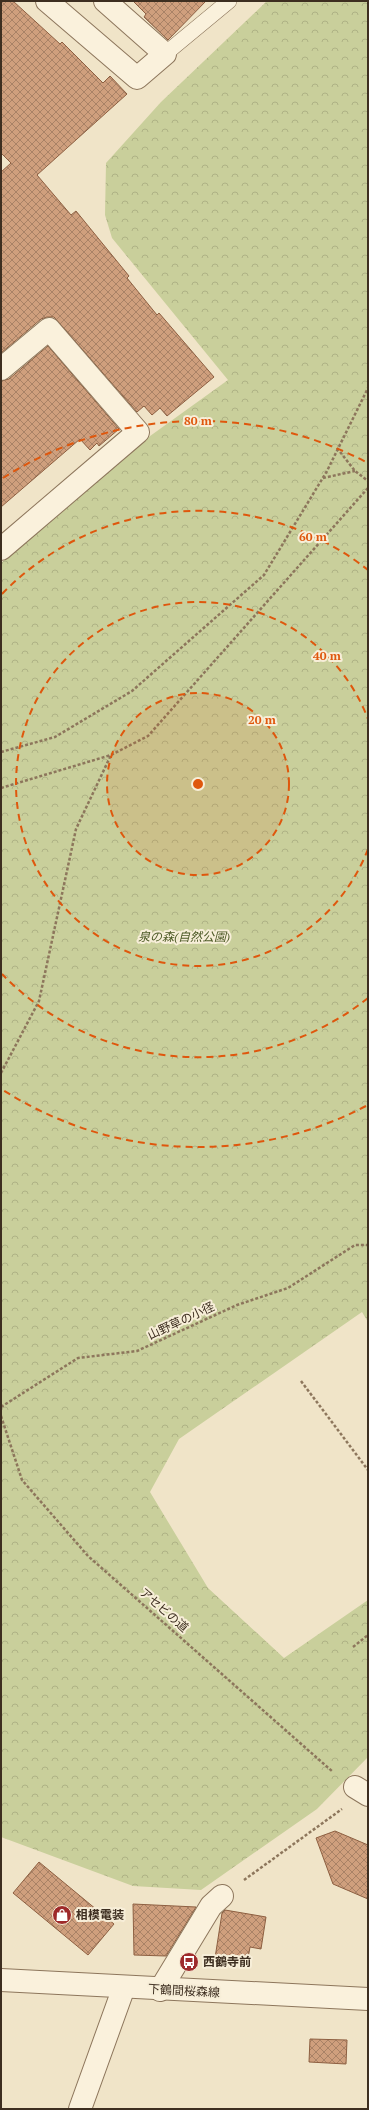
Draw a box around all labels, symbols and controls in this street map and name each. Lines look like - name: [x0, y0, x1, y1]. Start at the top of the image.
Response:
- text: 80 m: [184, 413, 212, 428]
- text: 60 m: [299, 529, 327, 544]
- text: 40 m: [313, 648, 341, 663]
- text: 20 m: [248, 712, 276, 727]
- centre of rings: [191, 777, 205, 791]
- park label: 泉の森(自然公園): [138, 929, 230, 944]
- street label: 山野草の小径: [145, 1299, 217, 1343]
- street label: アセビの道: [137, 1584, 192, 1635]
- shop icon: 相模電装: [51, 1904, 73, 1926]
- place label: 相模電装: [76, 1907, 124, 1922]
- bus stop icon: 西鶴寺前: [178, 1951, 200, 1973]
- place label: 西鶴寺前: [203, 1954, 251, 1969]
- street label: 下鶴間桜森線: [148, 1981, 220, 2000]

